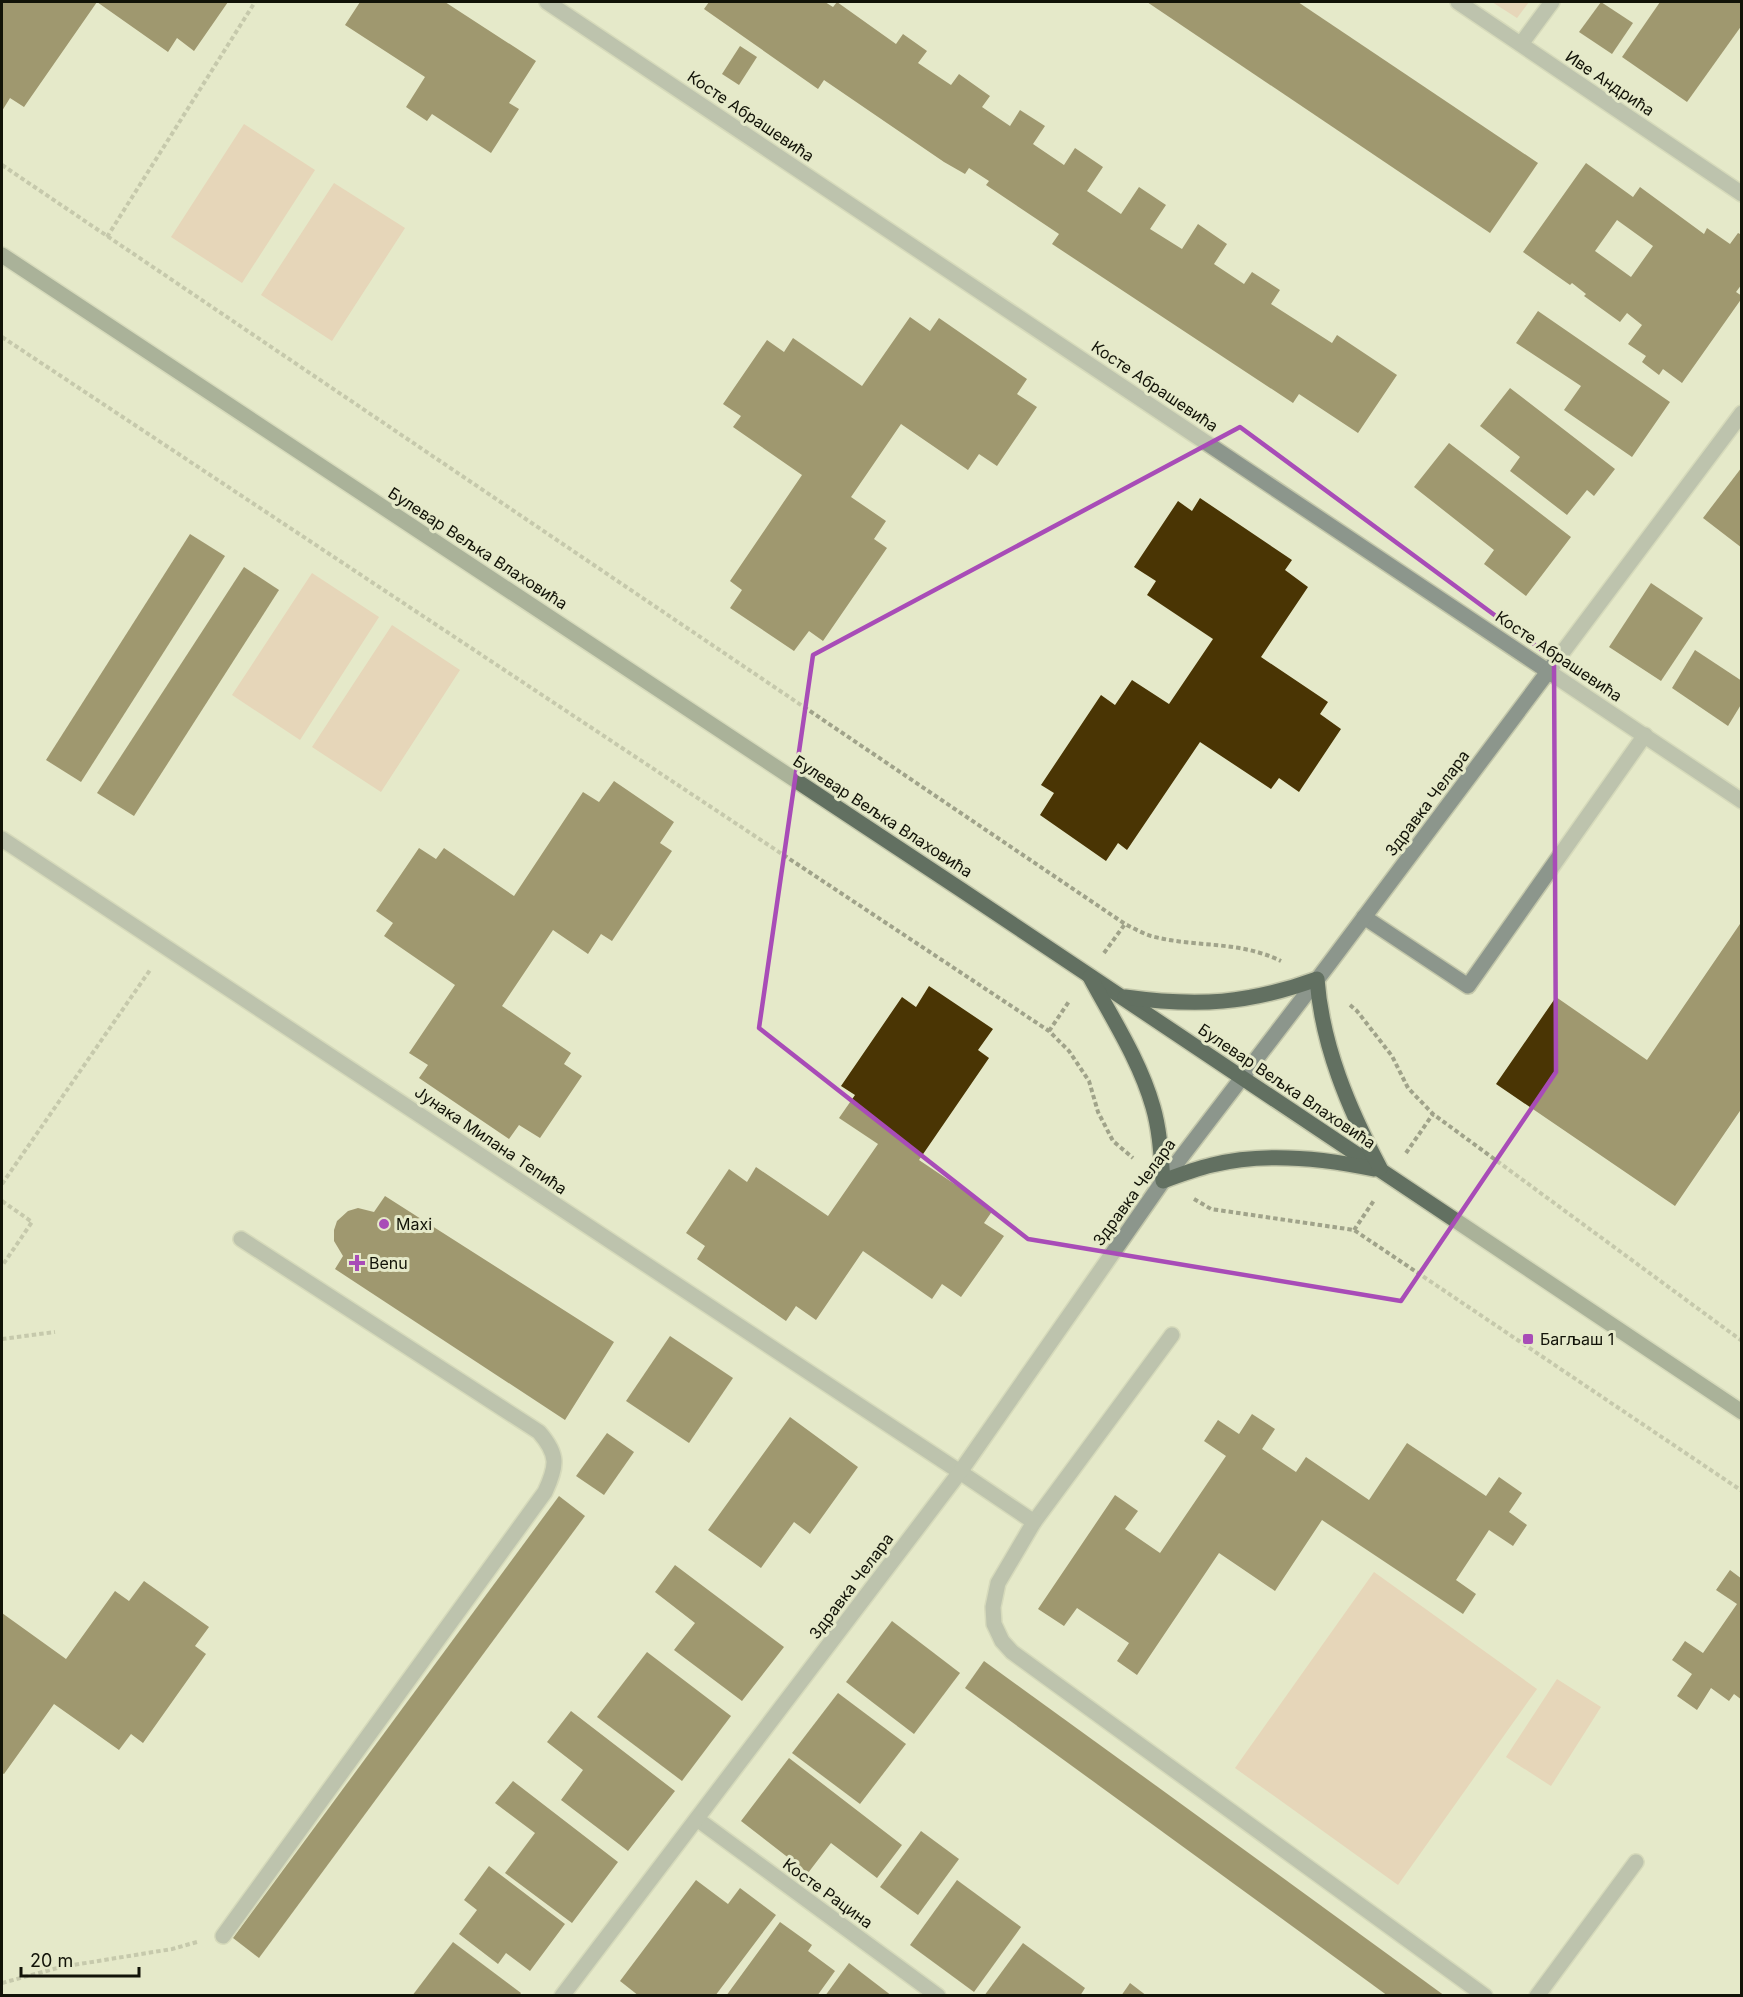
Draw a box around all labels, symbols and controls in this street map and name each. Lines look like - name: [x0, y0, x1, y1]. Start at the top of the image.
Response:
- street label: Иве Андрића: [1562, 46, 1658, 120]
- street label: Косте Абрашевића: [684, 66, 818, 166]
- street label: Косте Абрашевића: [1088, 336, 1222, 436]
- street label: Булевар Вељка Влаховића: [385, 482, 571, 614]
- street label: Косте Абрашевића: [1492, 606, 1626, 706]
- street label: Здравка Челара: [1381, 746, 1473, 860]
- street label: Булевар Вељка Влаховића: [790, 750, 976, 882]
- street label: Булевар Вељка Влаховића: [1194, 1019, 1380, 1153]
- street label: Јунака Милана Тепића: [411, 1082, 571, 1198]
- street label: Здравка Челара: [1088, 1134, 1180, 1250]
- place label: Maxi: [396, 1214, 432, 1234]
- marker: Maxi: [377, 1217, 391, 1231]
- place label: Benu: [369, 1253, 408, 1273]
- marker: Benu: [350, 1256, 364, 1270]
- place label: Багљаш 1: [1540, 1329, 1614, 1349]
- marker: Багљаш 1: [1521, 1332, 1535, 1346]
- street label: Здравка Челара: [805, 1529, 897, 1643]
- street label: Косте Рацина: [779, 1854, 877, 1932]
- scale bar: [21, 1940, 140, 1978]
- text: 20 m: [30, 1950, 73, 1971]

